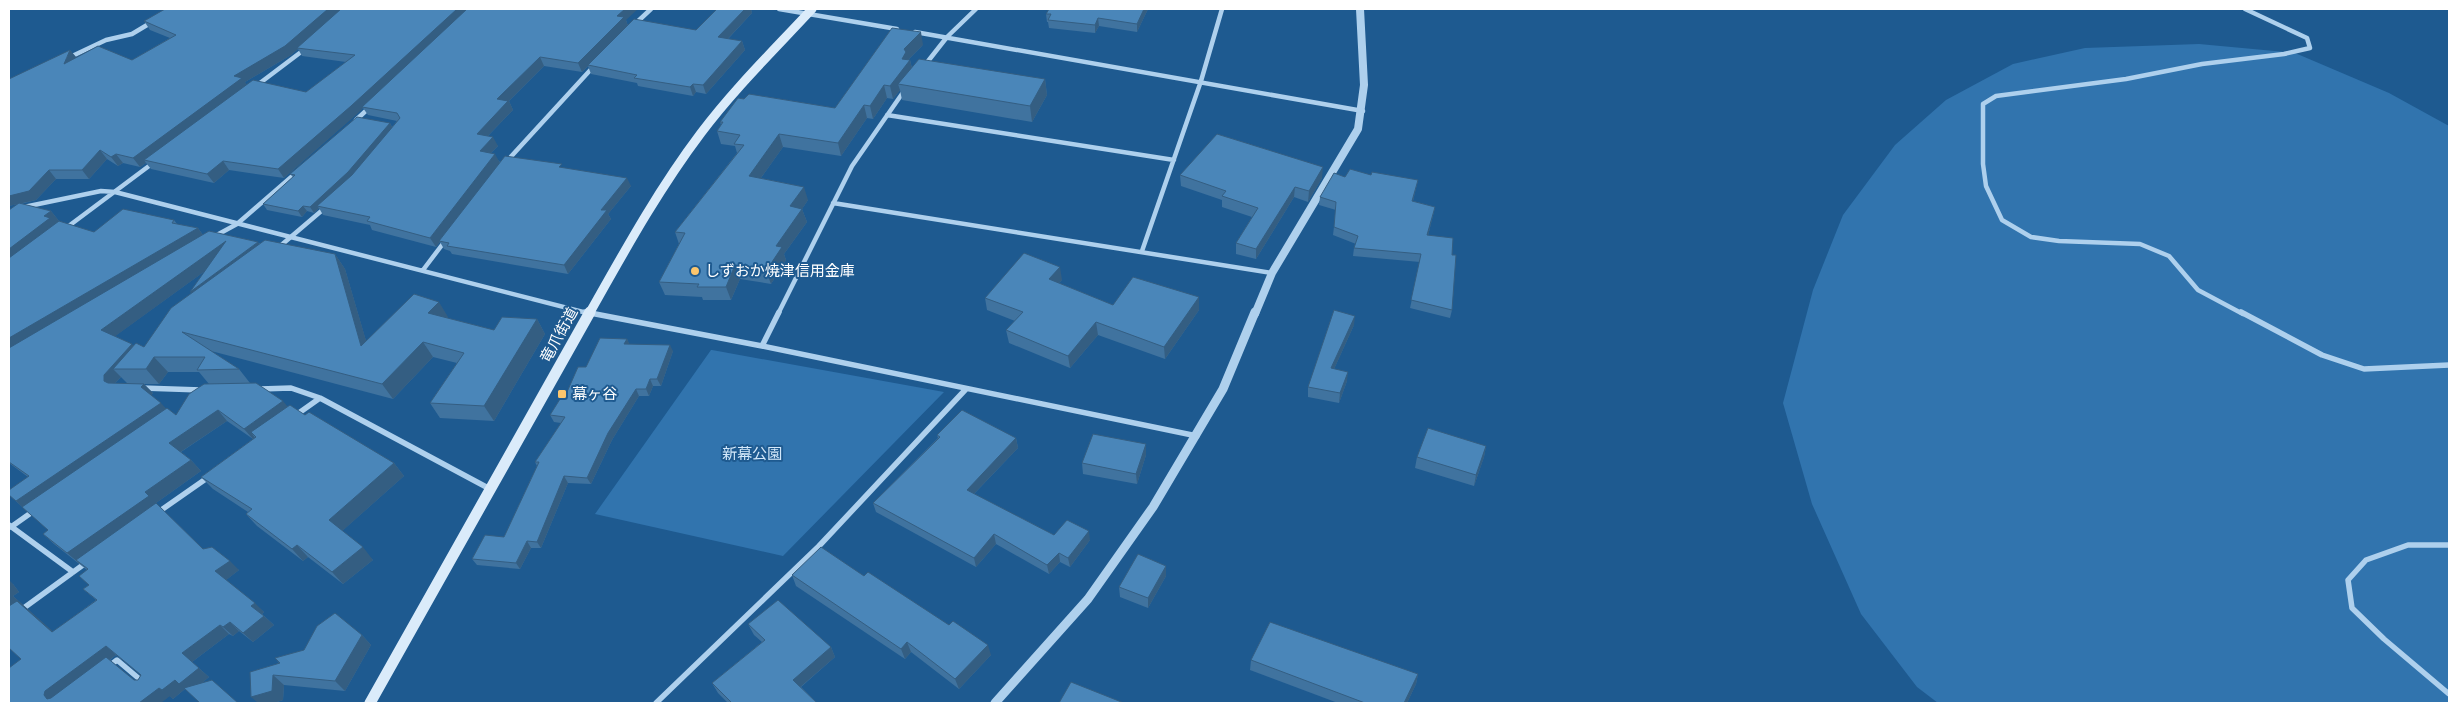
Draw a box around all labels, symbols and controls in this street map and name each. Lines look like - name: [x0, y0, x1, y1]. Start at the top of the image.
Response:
- place label: しずおか焼津信用金庫: [705, 262, 855, 280]
- marker: しずおか焼津信用金庫: [689, 265, 701, 277]
- street label: 竜爪街道: [537, 304, 581, 366]
- place label: 幕ヶ谷: [572, 385, 617, 403]
- marker: 幕ヶ谷: [556, 388, 568, 400]
- park label: 新幕公園: [722, 445, 782, 463]

